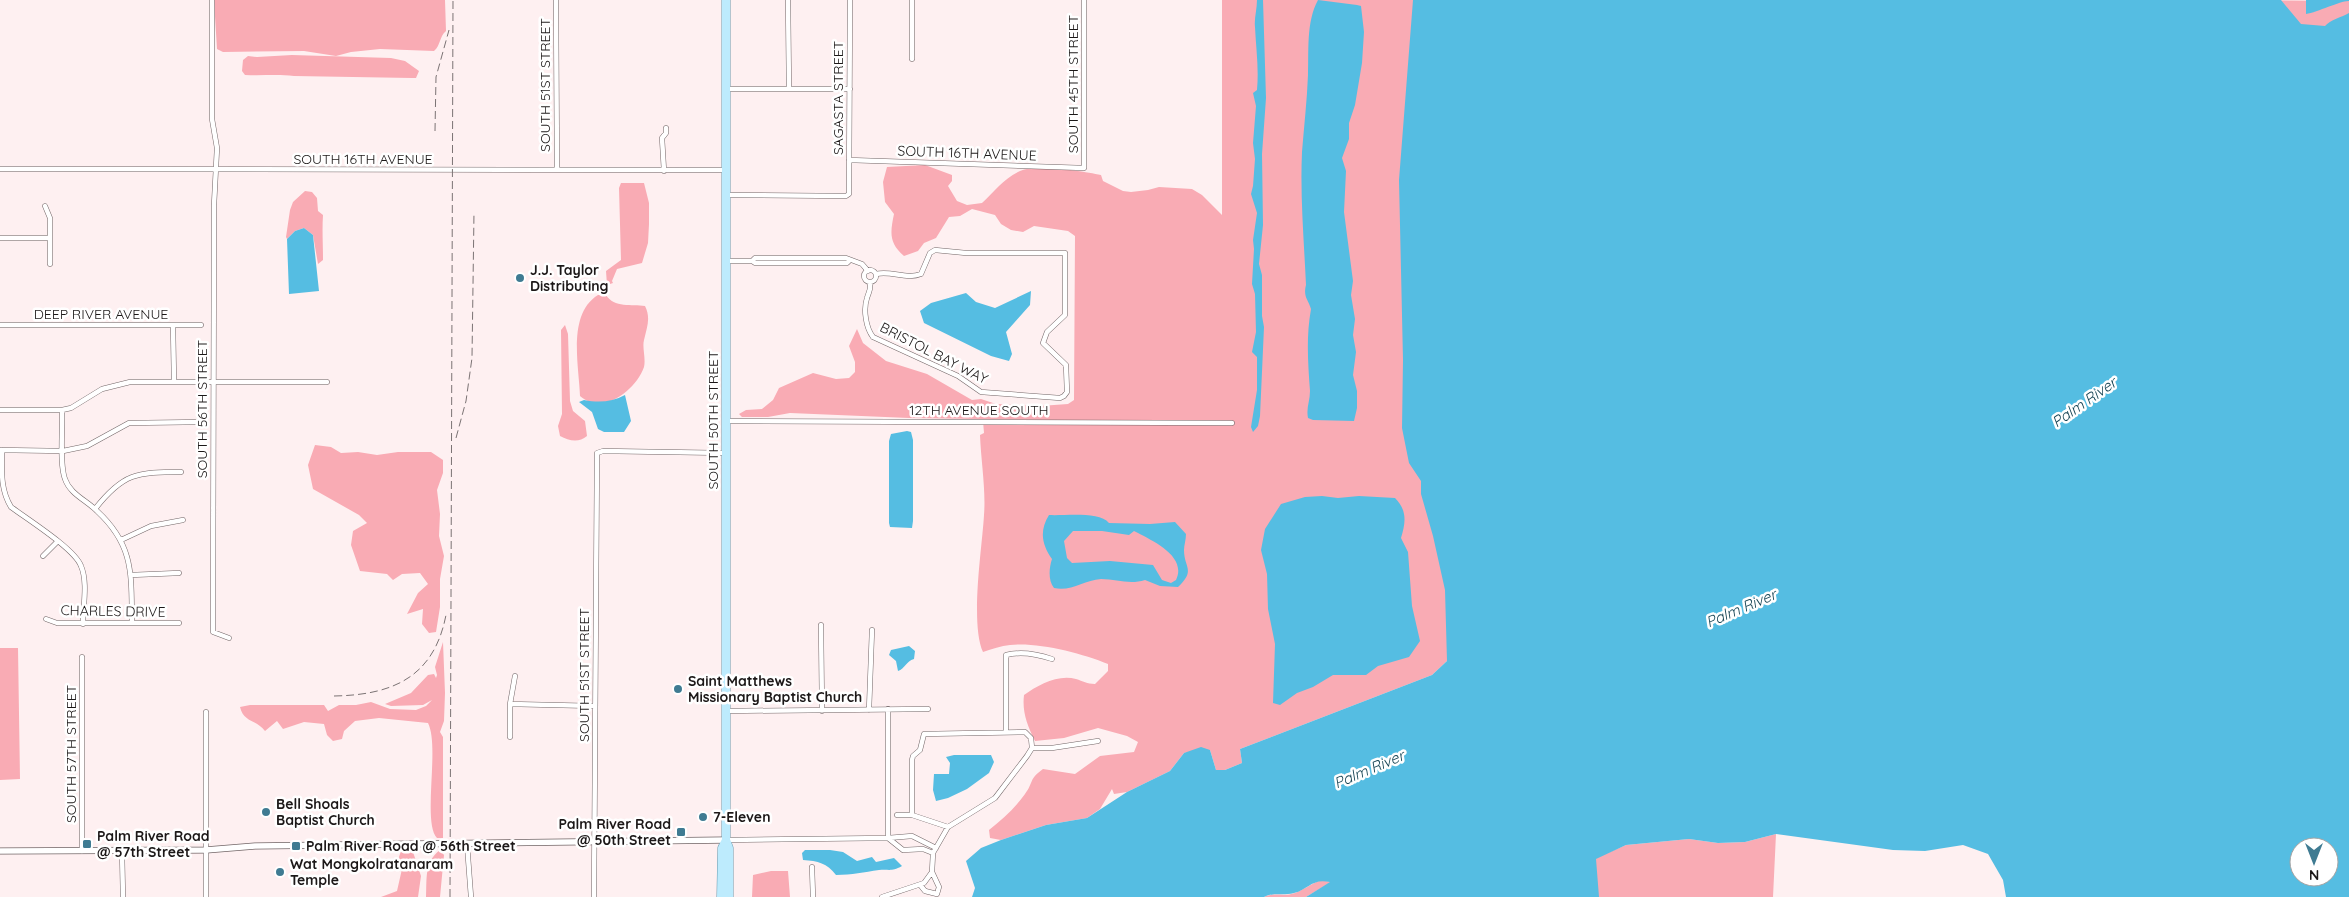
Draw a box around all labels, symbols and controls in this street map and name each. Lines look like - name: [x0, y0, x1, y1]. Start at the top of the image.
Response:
- street label: SOUTH 45TH STREET: [1064, 15, 1082, 153]
- street label: SOUTH 51ST STREET: [536, 18, 554, 152]
- street label: SAGASTA STREET: [829, 41, 847, 155]
- street label: SOUTH 16TH AVENUE: [897, 142, 1037, 164]
- street label: SOUTH 16TH AVENUE: [293, 150, 433, 168]
- place label: J.J. Taylor Distributing: [530, 261, 609, 295]
- marker: J.J. Taylor Distributing: [514, 272, 526, 284]
- street label: DEEP RIVER AVENUE: [34, 305, 168, 323]
- street label: BRISTOL BAY WAY: [877, 318, 991, 388]
- street label: SOUTH 56TH STREET: [193, 340, 211, 478]
- street label: SOUTH 50TH STREET: [704, 350, 722, 490]
- water label: Palm River: [2048, 372, 2122, 431]
- street label: 12TH AVENUE SOUTH: [909, 401, 1049, 419]
- water label: Palm River: [1703, 584, 1781, 631]
- street label: CHARLES DRIVE: [60, 601, 166, 621]
- street label: SOUTH 51ST STREET: [575, 608, 593, 742]
- place label: Saint Matthews Missionary Baptist Church: [688, 672, 862, 706]
- marker: Saint Matthews Missionary Baptist Church: [672, 683, 684, 695]
- street label: SOUTH 57TH STREET: [62, 685, 80, 823]
- water label: Palm River: [1331, 745, 1409, 792]
- place label: Bell Shoals Baptist Church: [276, 795, 375, 829]
- marker: Bell Shoals Baptist Church: [260, 806, 272, 818]
- place label: 7-Eleven: [713, 808, 770, 826]
- marker: 7-Eleven: [697, 811, 709, 823]
- place label: Palm River Road @ 50th Street: [558, 815, 671, 849]
- marker: Palm River Road @ 50th Street: [675, 826, 687, 838]
- place label: Palm River Road @ 57th Street: [97, 827, 210, 861]
- place label: Palm River Road @ 56th Street: [306, 837, 516, 855]
- north arrow: [2289, 837, 2339, 887]
- marker: Palm River Road @ 57th Street: [81, 838, 93, 850]
- marker: Palm River Road @ 56th Street: [290, 840, 302, 852]
- place label: Wat Mongkolratanaram Temple: [290, 855, 453, 889]
- marker: Wat Mongkolratanaram Temple: [274, 866, 286, 878]
- text: N: [2309, 866, 2319, 884]

